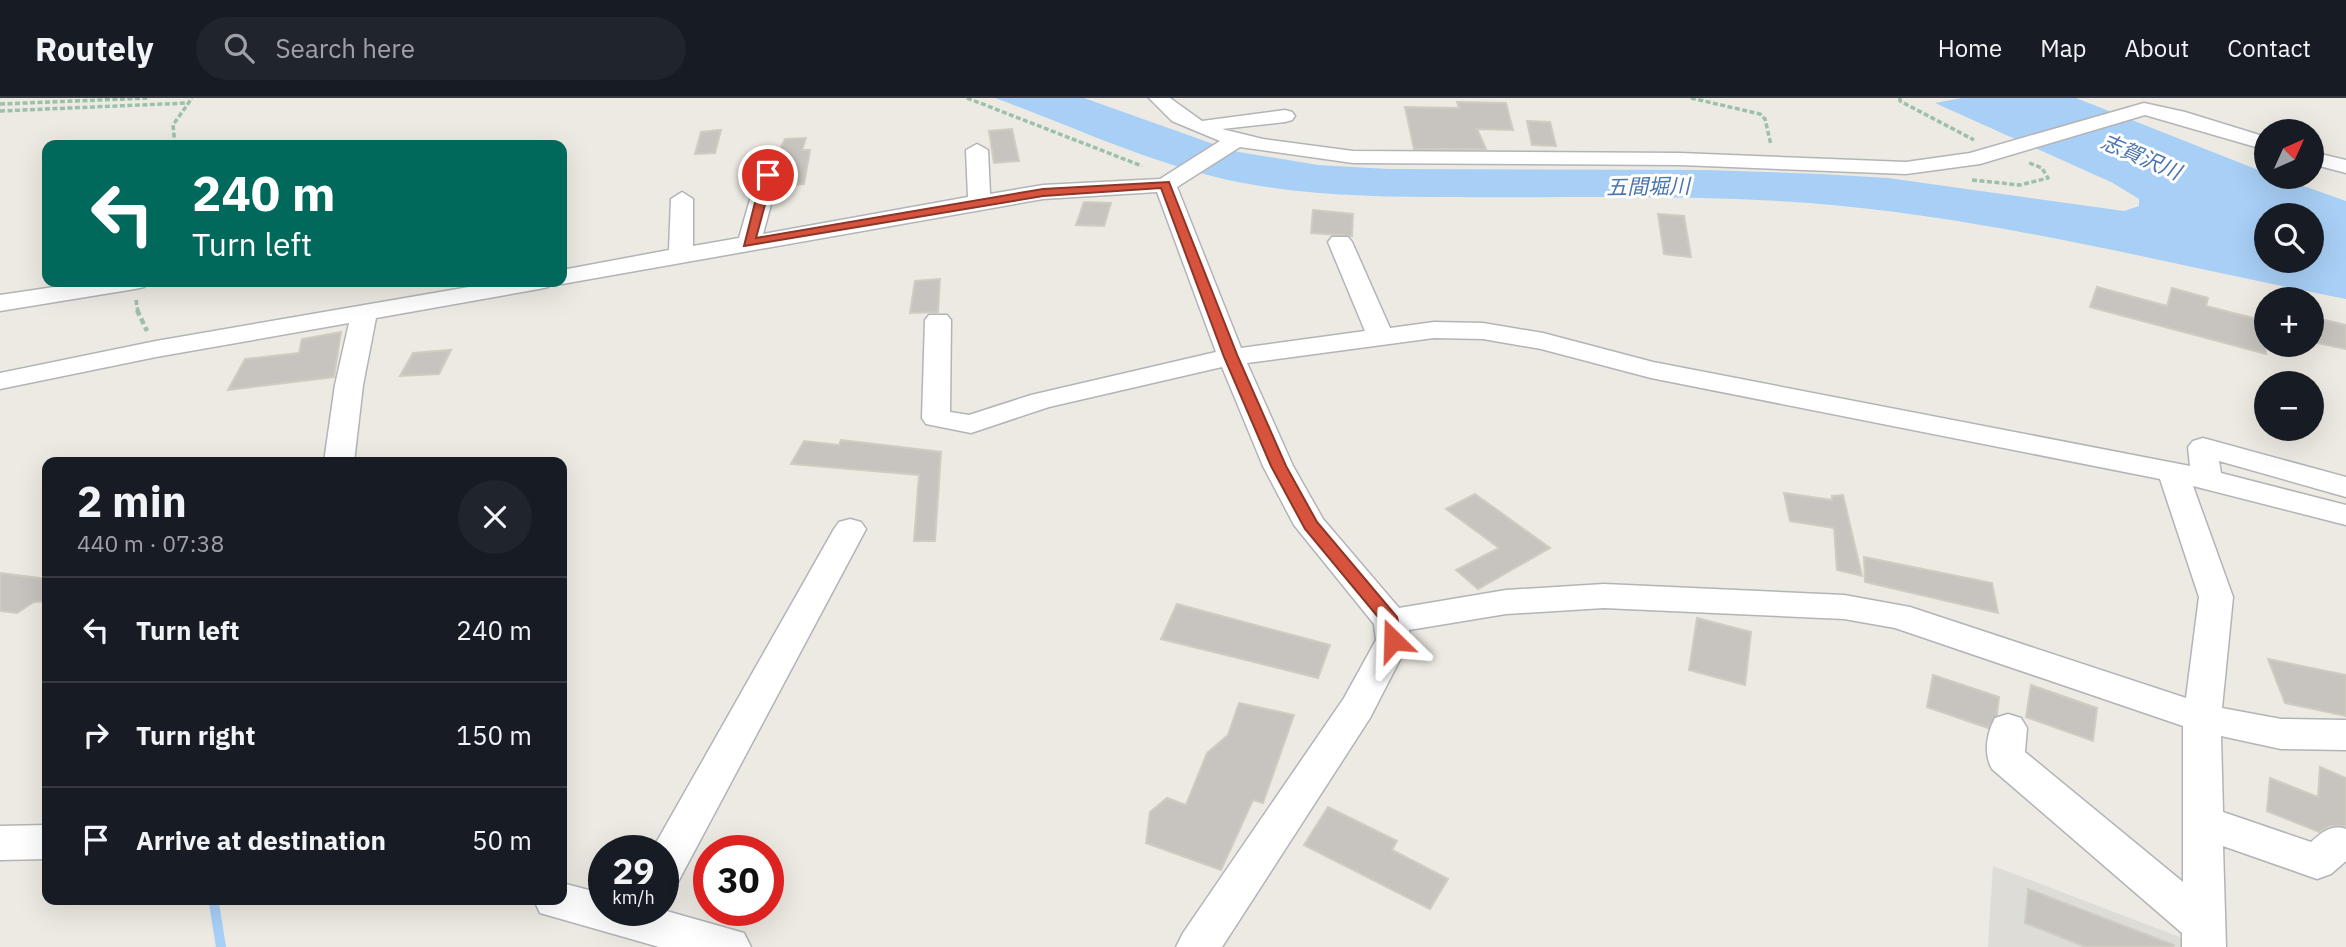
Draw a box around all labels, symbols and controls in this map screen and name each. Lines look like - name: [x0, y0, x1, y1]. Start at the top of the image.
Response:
- search box: [196, 17, 686, 80]
- text: Routely: [35, 27, 154, 70]
- icon: search: [220, 29, 258, 67]
- text: Search here: [276, 31, 415, 65]
- text: Home: [1938, 32, 2002, 64]
- text: Map: [2040, 32, 2086, 64]
- text: About: [2124, 32, 2189, 64]
- text: Contact: [2227, 32, 2311, 64]
- north arrow: [2254, 119, 2324, 189]
- map controls: [2254, 119, 2324, 441]
- water label: 志賀沢川: [2097, 127, 2187, 186]
- pin: [738, 145, 798, 205]
- icon: arrive: [749, 156, 787, 194]
- text: 240 m: [192, 161, 336, 224]
- icon: left: [77, 168, 168, 259]
- water label: 五間堀川: [1606, 171, 1692, 201]
- button: search: [2254, 203, 2324, 273]
- text: Turn left: [192, 223, 312, 265]
- button: +: [2254, 287, 2324, 357]
- button: −: [2254, 371, 2324, 441]
- text: 2 min: [77, 474, 187, 529]
- button: close: [458, 480, 532, 554]
- text: 440 m · 07:38: [77, 528, 224, 558]
- position arrow: [1356, 603, 1430, 677]
- icon: left: [77, 611, 115, 649]
- text: Turn left: [136, 613, 239, 647]
- text: 240 m: [456, 613, 532, 647]
- icon: right: [77, 716, 115, 754]
- text: Turn right: [136, 718, 255, 752]
- text: 150 m: [456, 718, 532, 752]
- icon: arrive: [77, 821, 115, 859]
- text: Arrive at destination: [136, 823, 386, 857]
- text: 50 m: [472, 823, 532, 857]
- speed limit sign: 30: [693, 835, 784, 926]
- text: 29: [612, 848, 655, 894]
- text: km/h: [612, 886, 655, 909]

